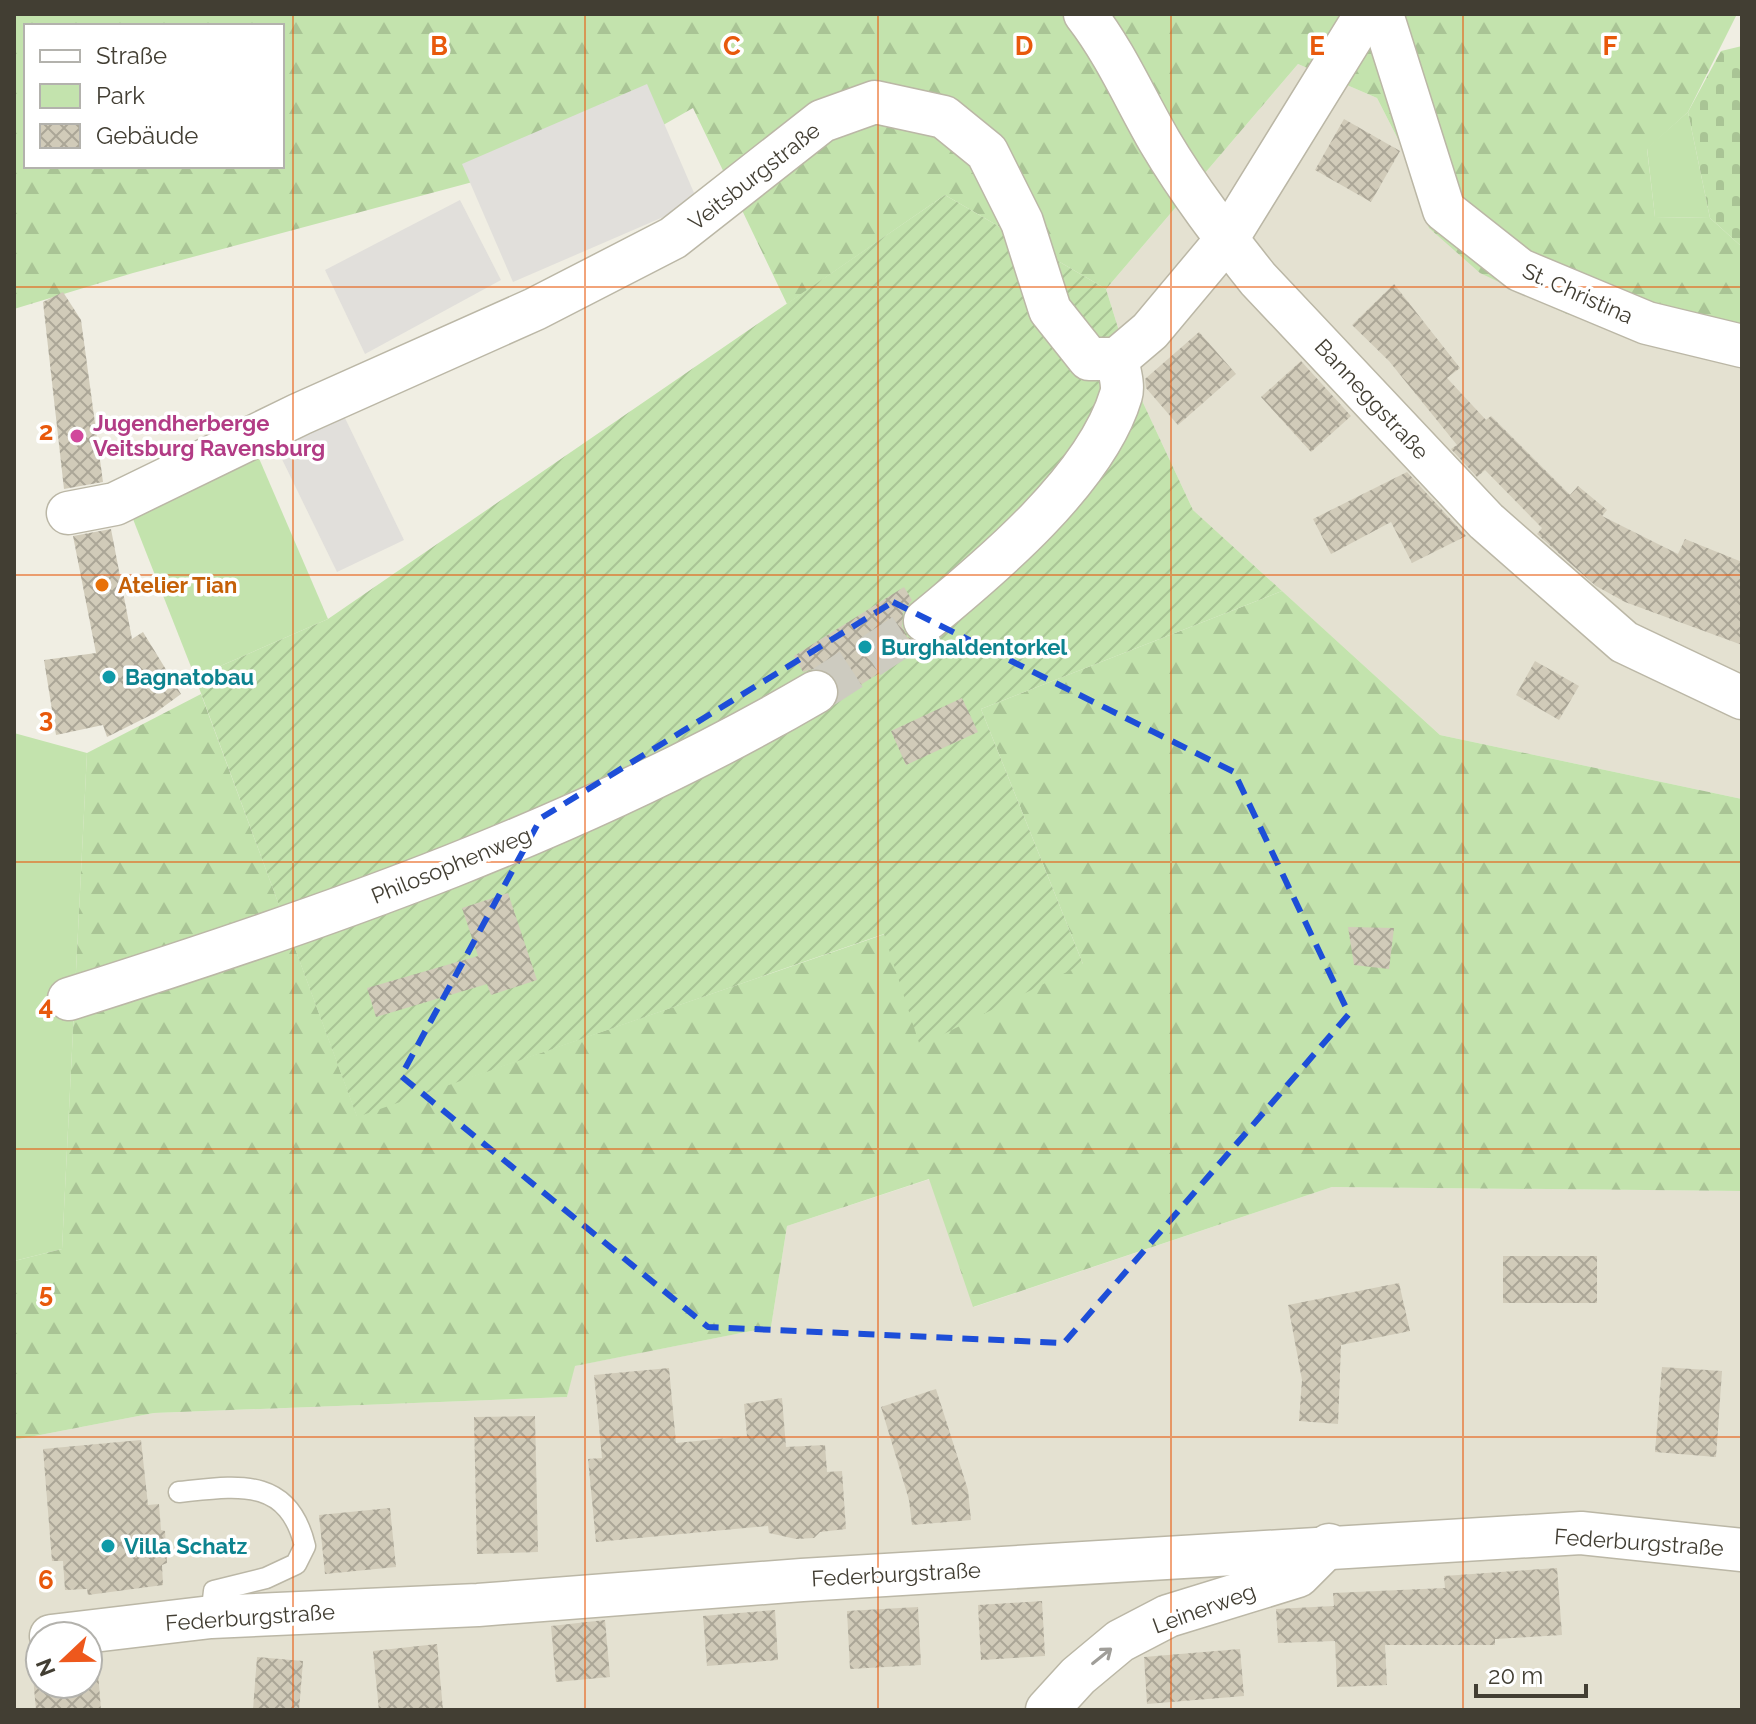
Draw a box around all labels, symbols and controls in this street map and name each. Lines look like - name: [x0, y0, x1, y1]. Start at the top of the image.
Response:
- legend: [24, 24, 284, 168]
- text: B: [430, 31, 448, 61]
- text: C: [723, 31, 741, 61]
- text: D: [1015, 31, 1033, 61]
- text: E: [1309, 31, 1325, 61]
- text: F: [1603, 31, 1618, 61]
- text: Straße: [96, 41, 167, 70]
- text: Park: [96, 81, 145, 110]
- street label: Veitsburgstraße: [683, 117, 825, 235]
- text: Gebäude: [96, 121, 198, 150]
- street label: St. Christina: [1519, 257, 1637, 329]
- street label: Banneggstraße: [1310, 333, 1434, 465]
- place label: Jugendherberge Veitsburg Ravensburg: [93, 410, 325, 461]
- text: 2: [39, 416, 53, 446]
- marker: Jugendherberge Veitsburg Ravensburg: [68, 427, 86, 445]
- place label: Atelier Tian: [118, 572, 237, 598]
- marker: Atelier Tian: [93, 576, 111, 594]
- place label: Burghaldentorkel: [881, 634, 1068, 660]
- marker: Burghaldentorkel: [856, 638, 874, 656]
- place label: Bagnatobau: [125, 664, 254, 690]
- marker: Bagnatobau: [100, 668, 118, 686]
- text: 3: [39, 703, 53, 733]
- street label: Philosophenweg: [367, 821, 535, 909]
- text: 4: [39, 991, 53, 1021]
- text: 5: [39, 1278, 53, 1308]
- street label: Federburgstraße: [1553, 1523, 1725, 1561]
- place label: Villa Schatz: [124, 1533, 247, 1559]
- marker: Villa Schatz: [99, 1537, 117, 1555]
- street label: Federburgstraße: [811, 1557, 982, 1591]
- text: 6: [38, 1565, 54, 1595]
- street label: Leinerweg: [1149, 1577, 1259, 1639]
- street label: Federburgstraße: [164, 1598, 336, 1636]
- north arrow: [24, 1620, 104, 1700]
- one-way arrow: [1092, 1647, 1112, 1665]
- scale bar: [1476, 1648, 1586, 1698]
- text: N: [30, 1655, 61, 1680]
- text: 20 m: [1488, 1661, 1543, 1690]

